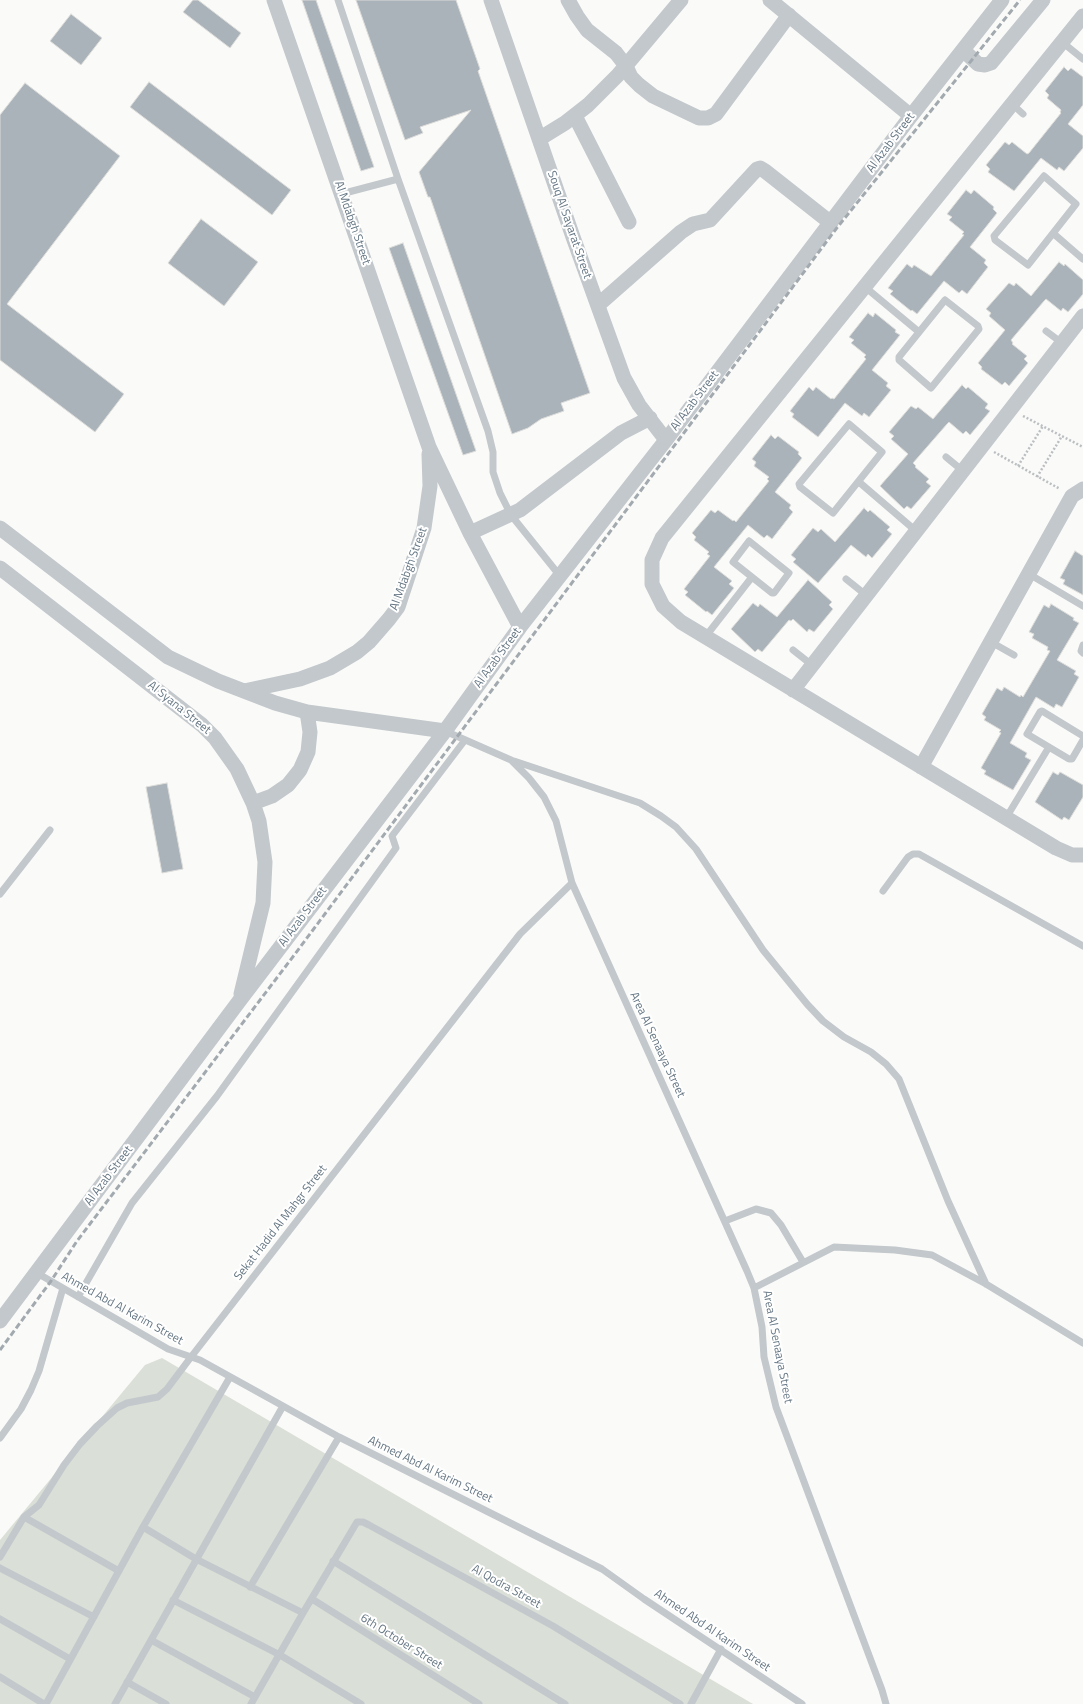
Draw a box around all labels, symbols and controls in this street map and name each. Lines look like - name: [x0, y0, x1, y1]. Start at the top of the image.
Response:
- street label: Al Azab Street: [864, 110, 918, 176]
- street label: Souq Al Sayarat Street: [544, 169, 594, 281]
- street label: Al Mdabgh Street: [331, 179, 373, 267]
- street label: Al Azab Street: [668, 368, 722, 434]
- street label: Al Mdabgh Street: [387, 525, 431, 613]
- street label: Al Azab Street: [471, 625, 525, 691]
- street label: Al Syana Street: [145, 678, 213, 738]
- street label: Al Azab Street: [276, 884, 330, 950]
- street label: Area Al Senaaya Street: [626, 990, 688, 1100]
- street label: Al Azab Street: [82, 1143, 136, 1209]
- street label: Sekat Hadid Al Mahgr Street: [232, 1163, 330, 1283]
- street label: Ahmed Abd Al Karim Street: [59, 1270, 185, 1348]
- street label: Area Al Senaaya Street: [759, 1289, 795, 1405]
- street label: Ahmed Abd Al Karim Street: [365, 1434, 495, 1506]
- street label: Al Qodra Street: [469, 1562, 543, 1612]
- street label: Ahmed Abd Al Karim Street: [651, 1587, 773, 1675]
- street label: 6th October Street: [357, 1611, 445, 1673]

